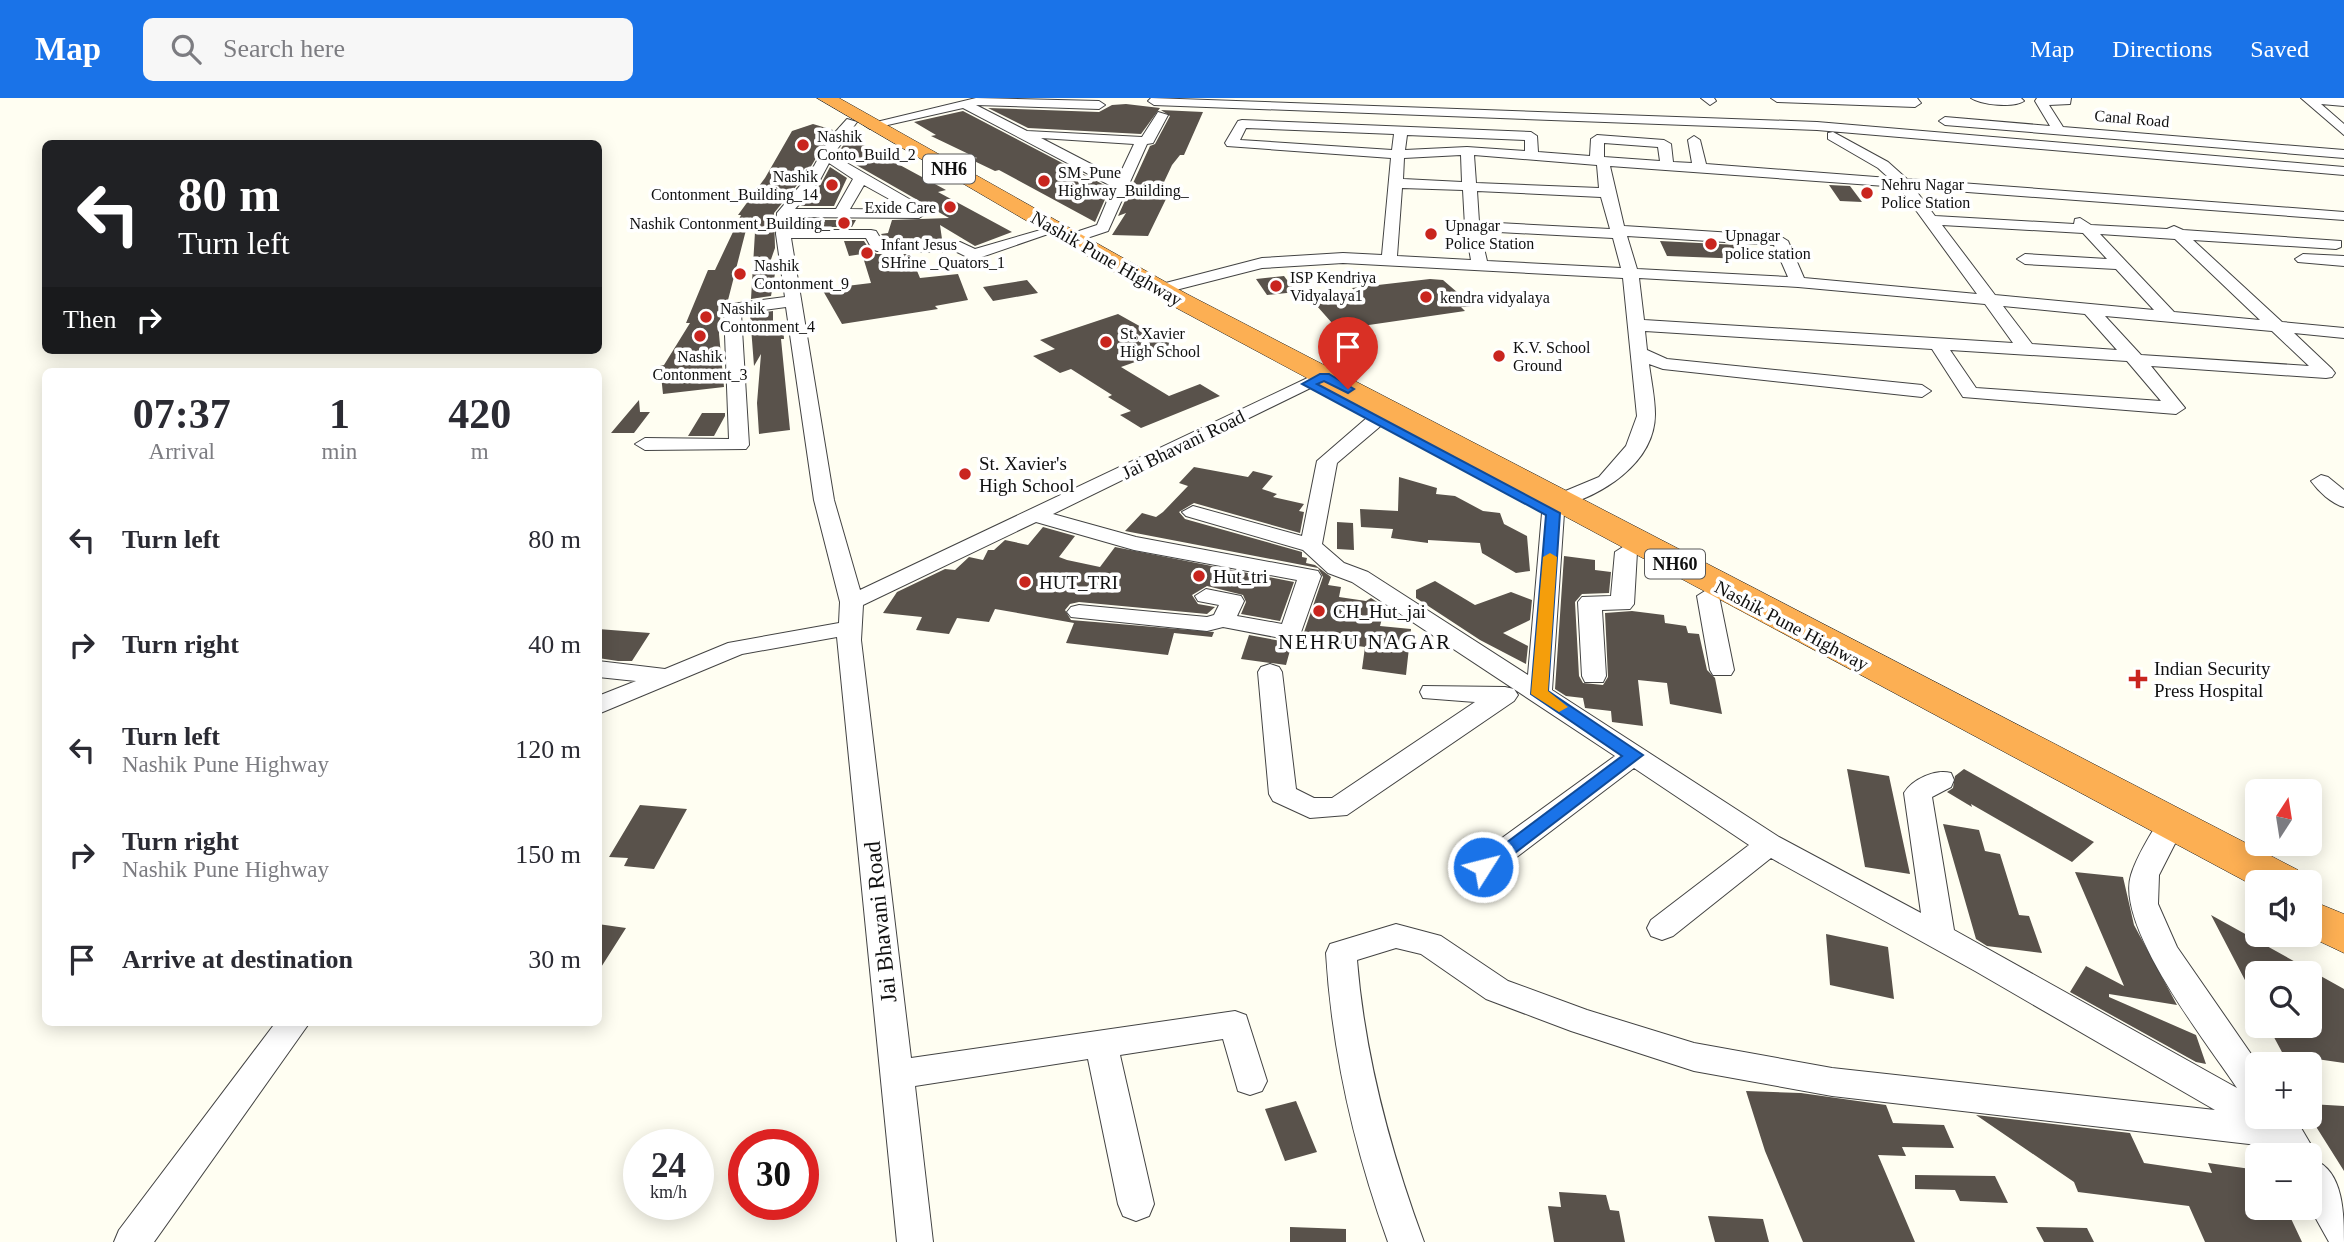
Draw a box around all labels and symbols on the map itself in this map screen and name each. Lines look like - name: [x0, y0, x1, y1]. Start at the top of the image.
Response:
- street label: Canal Road: [2094, 107, 2170, 130]
- place label: Nashik Conto_Build_2: [817, 128, 916, 163]
- marker: Nashik Conto_Build_2: [795, 137, 811, 153]
- road number: NH6: [923, 154, 975, 184]
- place label: SM_Pune Highway_Building_: [1058, 164, 1190, 200]
- place label: Nashik Contonment_Building_14: [651, 168, 818, 204]
- marker: SM_Pune Highway_Building_: [1036, 173, 1052, 189]
- place label: Nehru Nagar Police Station: [1881, 176, 1970, 211]
- marker: Nashik Contonment_Building_14: [824, 177, 840, 193]
- marker: Nehru Nagar Police Station: [1859, 185, 1875, 201]
- place label: Exide Care: [864, 199, 936, 216]
- marker: Exide Care: [942, 199, 958, 215]
- street label: Nashik Pune Highway: [1027, 207, 1186, 311]
- place label: Nashik Contonment_Building_: [630, 215, 831, 233]
- marker: Nashik Contonment_Building_: [836, 215, 852, 231]
- place label: Upnagar Police Station: [1445, 217, 1534, 252]
- marker: Upnagar Police Station: [1423, 226, 1439, 242]
- place label: Upnagar police station: [1725, 227, 1811, 263]
- place label: Infant Jesus SHrine _Quators_1: [881, 236, 1005, 271]
- marker: Upnagar police station: [1703, 236, 1719, 252]
- marker: Infant Jesus SHrine _Quators_1: [859, 245, 875, 261]
- place label: Nashik Contonment_9: [754, 257, 849, 292]
- marker: Nashik Contonment_9: [732, 266, 748, 282]
- place label: ISP Kendriya Vidyalaya1: [1290, 269, 1376, 305]
- marker: ISP Kendriya Vidyalaya1: [1268, 278, 1284, 294]
- marker: kendra vidyalaya: [1418, 289, 1434, 305]
- place label: kendra vidyalaya: [1440, 289, 1550, 307]
- place label: Nashik Contonment_4: [720, 300, 815, 335]
- marker: Nashik Contonment_4: [698, 309, 714, 325]
- pin: [1318, 317, 1378, 389]
- place label: St. Xavier High School: [1120, 325, 1201, 361]
- marker: Nashik Contonment_3: [692, 328, 708, 344]
- marker: St. Xavier High School: [1098, 334, 1114, 350]
- place label: K.V. School Ground: [1513, 339, 1591, 374]
- place label: Nashik Contonment_3: [652, 348, 748, 383]
- marker: K.V. School Ground: [1491, 348, 1507, 364]
- street label: Jai Bhavani Road: [1118, 405, 1249, 483]
- place label: St. Xavier's High School: [979, 453, 1075, 496]
- marker: St. Xavier's High School: [957, 466, 973, 482]
- road number: NH60: [1645, 550, 1705, 578]
- place label: Hut_tri: [1213, 566, 1268, 587]
- marker: Hut_tri: [1191, 568, 1207, 584]
- place label: HUT_TRI: [1039, 572, 1118, 593]
- marker: HUT_TRI: [1017, 574, 1033, 590]
- street label: Nashik Pune Highway: [1711, 576, 1873, 675]
- place label: CH_Hut_jai: [1333, 601, 1426, 622]
- marker: CH_Hut_jai: [1311, 603, 1327, 619]
- district label: NEHRU NAGAR: [1278, 630, 1452, 654]
- place label: Indian Security Press Hospital: [2154, 658, 2271, 701]
- marker: Indian Security Press Hospital: [2128, 669, 2148, 689]
- north arrow: [2245, 779, 2322, 856]
- position arrow: [1446, 830, 1520, 904]
- street label: Jai Bhavani Road: [860, 839, 901, 1004]
- speed limit sign: 30: [728, 1129, 819, 1220]

